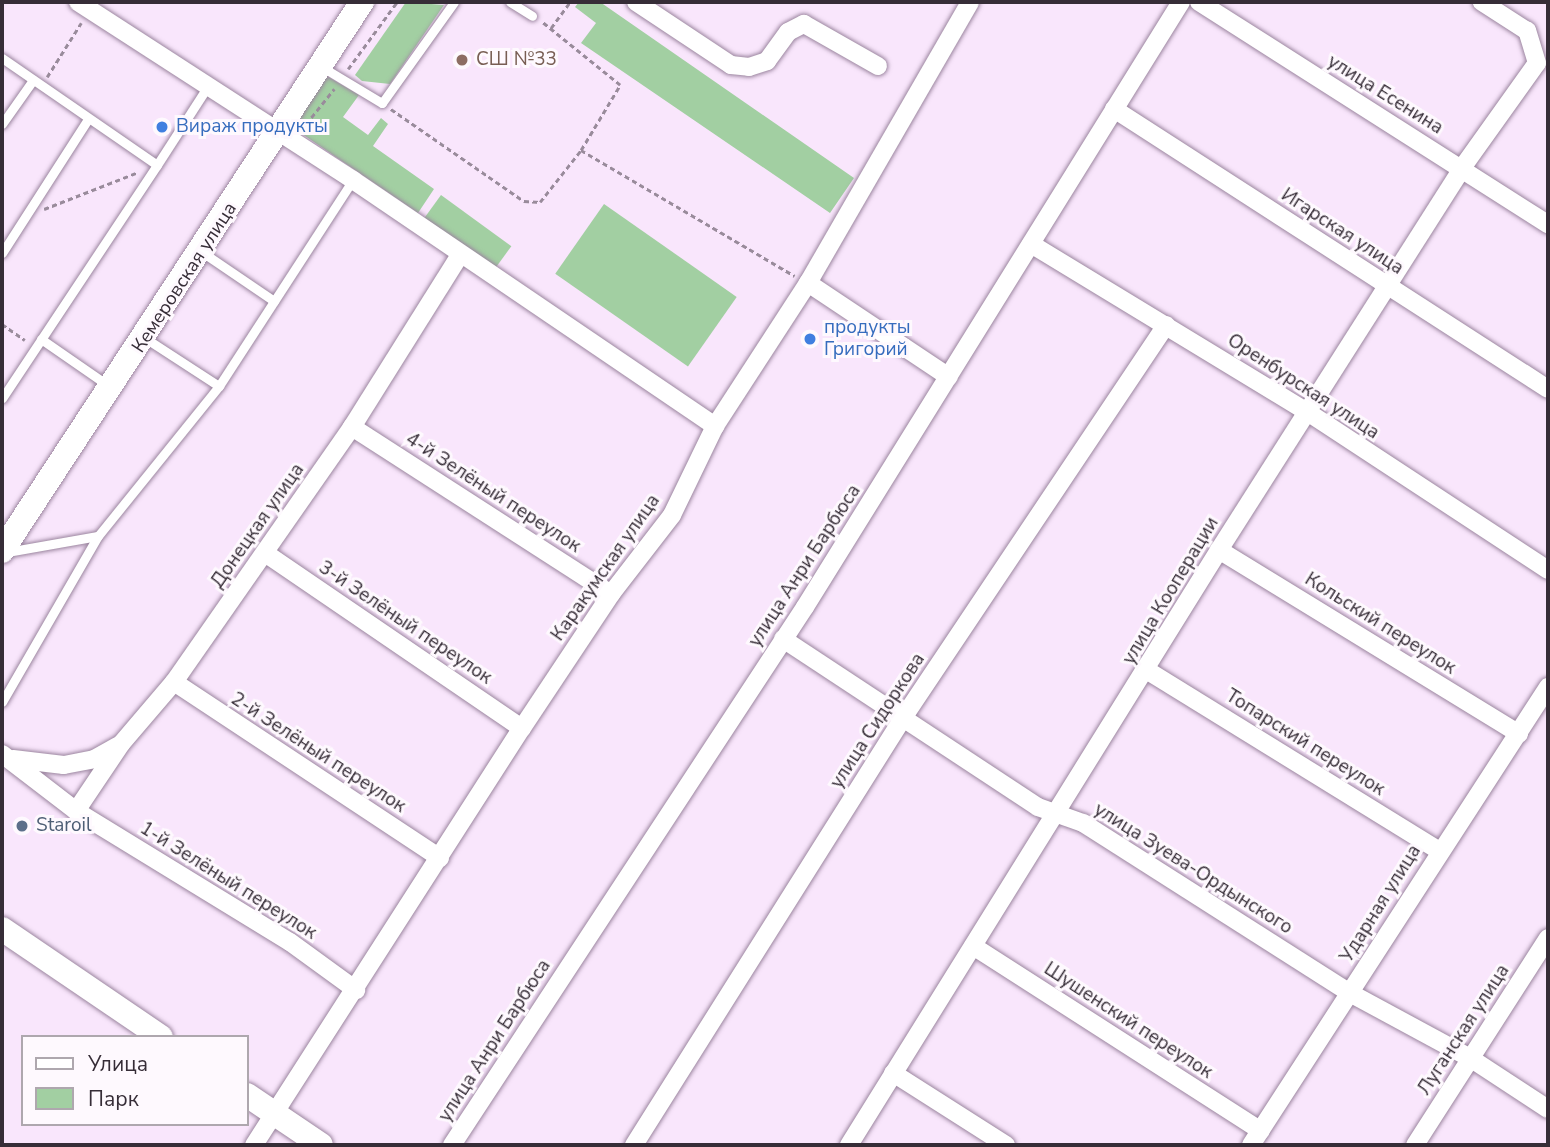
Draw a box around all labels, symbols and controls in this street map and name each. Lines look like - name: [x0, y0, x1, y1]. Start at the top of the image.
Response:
- place label: СШ №33: [476, 49, 557, 71]
- street label: улица Есенина: [1323, 50, 1447, 140]
- marker: СШ №33: [454, 52, 470, 68]
- place label: Вираж продукты: [176, 116, 328, 138]
- marker: Вираж продукты: [154, 119, 170, 135]
- street label: Игарская улица: [1277, 184, 1407, 280]
- street label: Кемеровская улица: [128, 198, 242, 358]
- place label: продукты Григорий: [824, 317, 911, 361]
- street label: Оренбурская улица: [1223, 329, 1383, 445]
- marker: продукты Григорий: [802, 331, 818, 347]
- street label: 4-й Зелёный переулок: [401, 428, 585, 558]
- street label: Донецкая улица: [207, 459, 309, 593]
- street label: улица Анри Барбюса: [744, 481, 866, 651]
- street label: Каракумская улица: [547, 490, 665, 646]
- street label: улица Кооперации: [1118, 513, 1224, 669]
- street label: 3-й Зелёный переулок: [314, 557, 496, 689]
- street label: Кольский переулок: [1300, 568, 1460, 680]
- street label: улица Сидоркова: [826, 649, 930, 793]
- street label: Топарский переулок: [1221, 685, 1389, 801]
- street label: 2-й Зелёный переулок: [226, 688, 410, 818]
- street label: улица Зуева-Ордынского: [1090, 798, 1296, 940]
- place label: Staroil: [36, 815, 92, 837]
- street label: 1-й Зелёный переулок: [135, 817, 321, 945]
- marker: Staroil: [14, 818, 30, 834]
- street label: Ударная улица: [1336, 841, 1426, 967]
- street label: улица Анри Барбюса: [434, 956, 556, 1126]
- street label: Шушенский переулок: [1039, 958, 1217, 1084]
- street label: Луганская улица: [1413, 960, 1515, 1100]
- legend: [21, 1035, 248, 1126]
- text: Улица: [88, 1050, 148, 1078]
- text: Парк: [88, 1085, 139, 1113]

